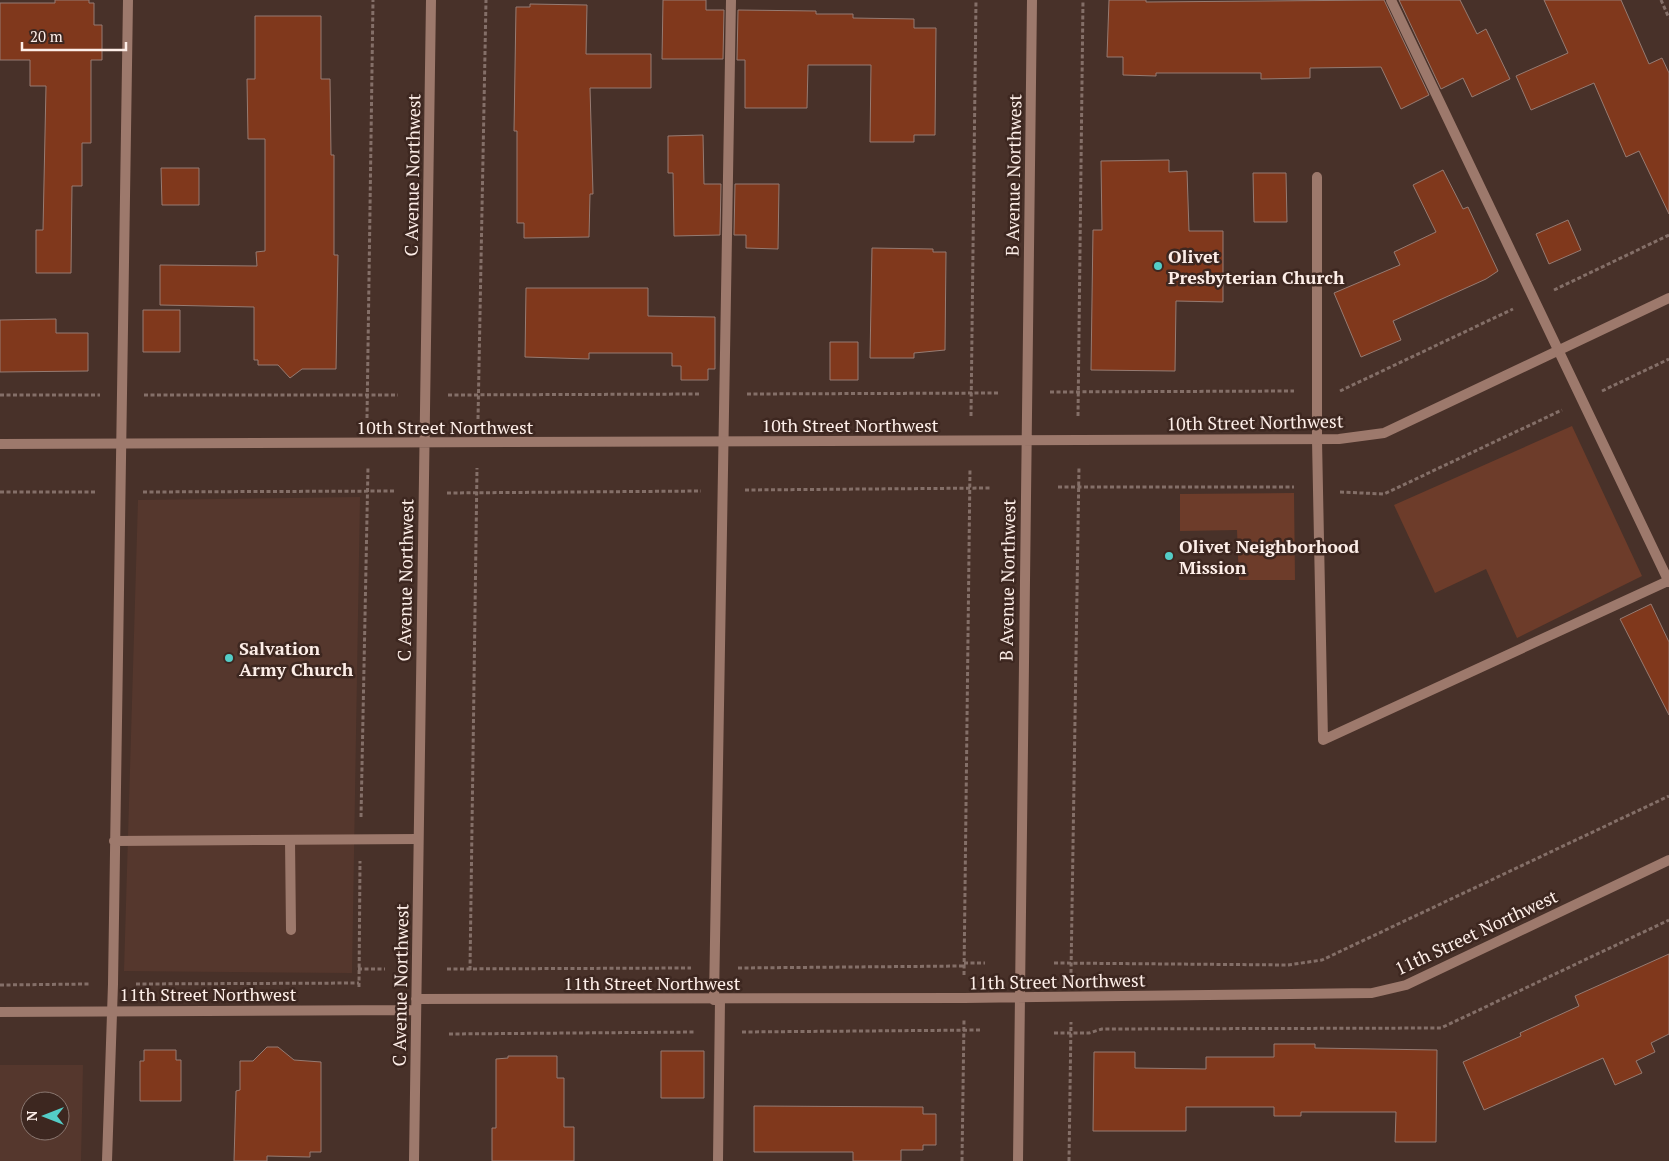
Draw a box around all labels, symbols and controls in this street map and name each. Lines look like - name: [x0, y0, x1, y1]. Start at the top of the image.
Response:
- scale bar: [22, 20, 126, 52]
- text: 20 m: [30, 26, 63, 46]
- street label: C Avenue Northwest: [399, 93, 425, 257]
- street label: B Avenue Northwest: [1000, 93, 1026, 256]
- place label: Olivet Presbyterian Church: [1168, 244, 1345, 289]
- marker: Olivet Presbyterian Church: [1152, 260, 1164, 272]
- street label: 10th Street Northwest: [1166, 408, 1344, 436]
- street label: 10th Street Northwest: [762, 413, 939, 437]
- street label: 10th Street Northwest: [357, 415, 534, 439]
- street label: C Avenue Northwest: [392, 498, 418, 662]
- street label: B Avenue Northwest: [994, 498, 1020, 661]
- place label: Olivet Neighborhood Mission: [1179, 534, 1360, 579]
- marker: Olivet Neighborhood Mission: [1163, 550, 1175, 562]
- place label: Salvation Army Church: [239, 636, 354, 681]
- marker: Salvation Army Church: [223, 652, 235, 664]
- street label: 11th Street Northwest: [1391, 884, 1562, 980]
- street label: C Avenue Northwest: [387, 903, 413, 1067]
- street label: 11th Street Northwest: [968, 967, 1146, 995]
- street label: 11th Street Northwest: [564, 971, 741, 995]
- street label: 11th Street Northwest: [120, 982, 297, 1006]
- north arrow: [20, 1091, 70, 1141]
- text: N: [22, 1110, 41, 1121]

